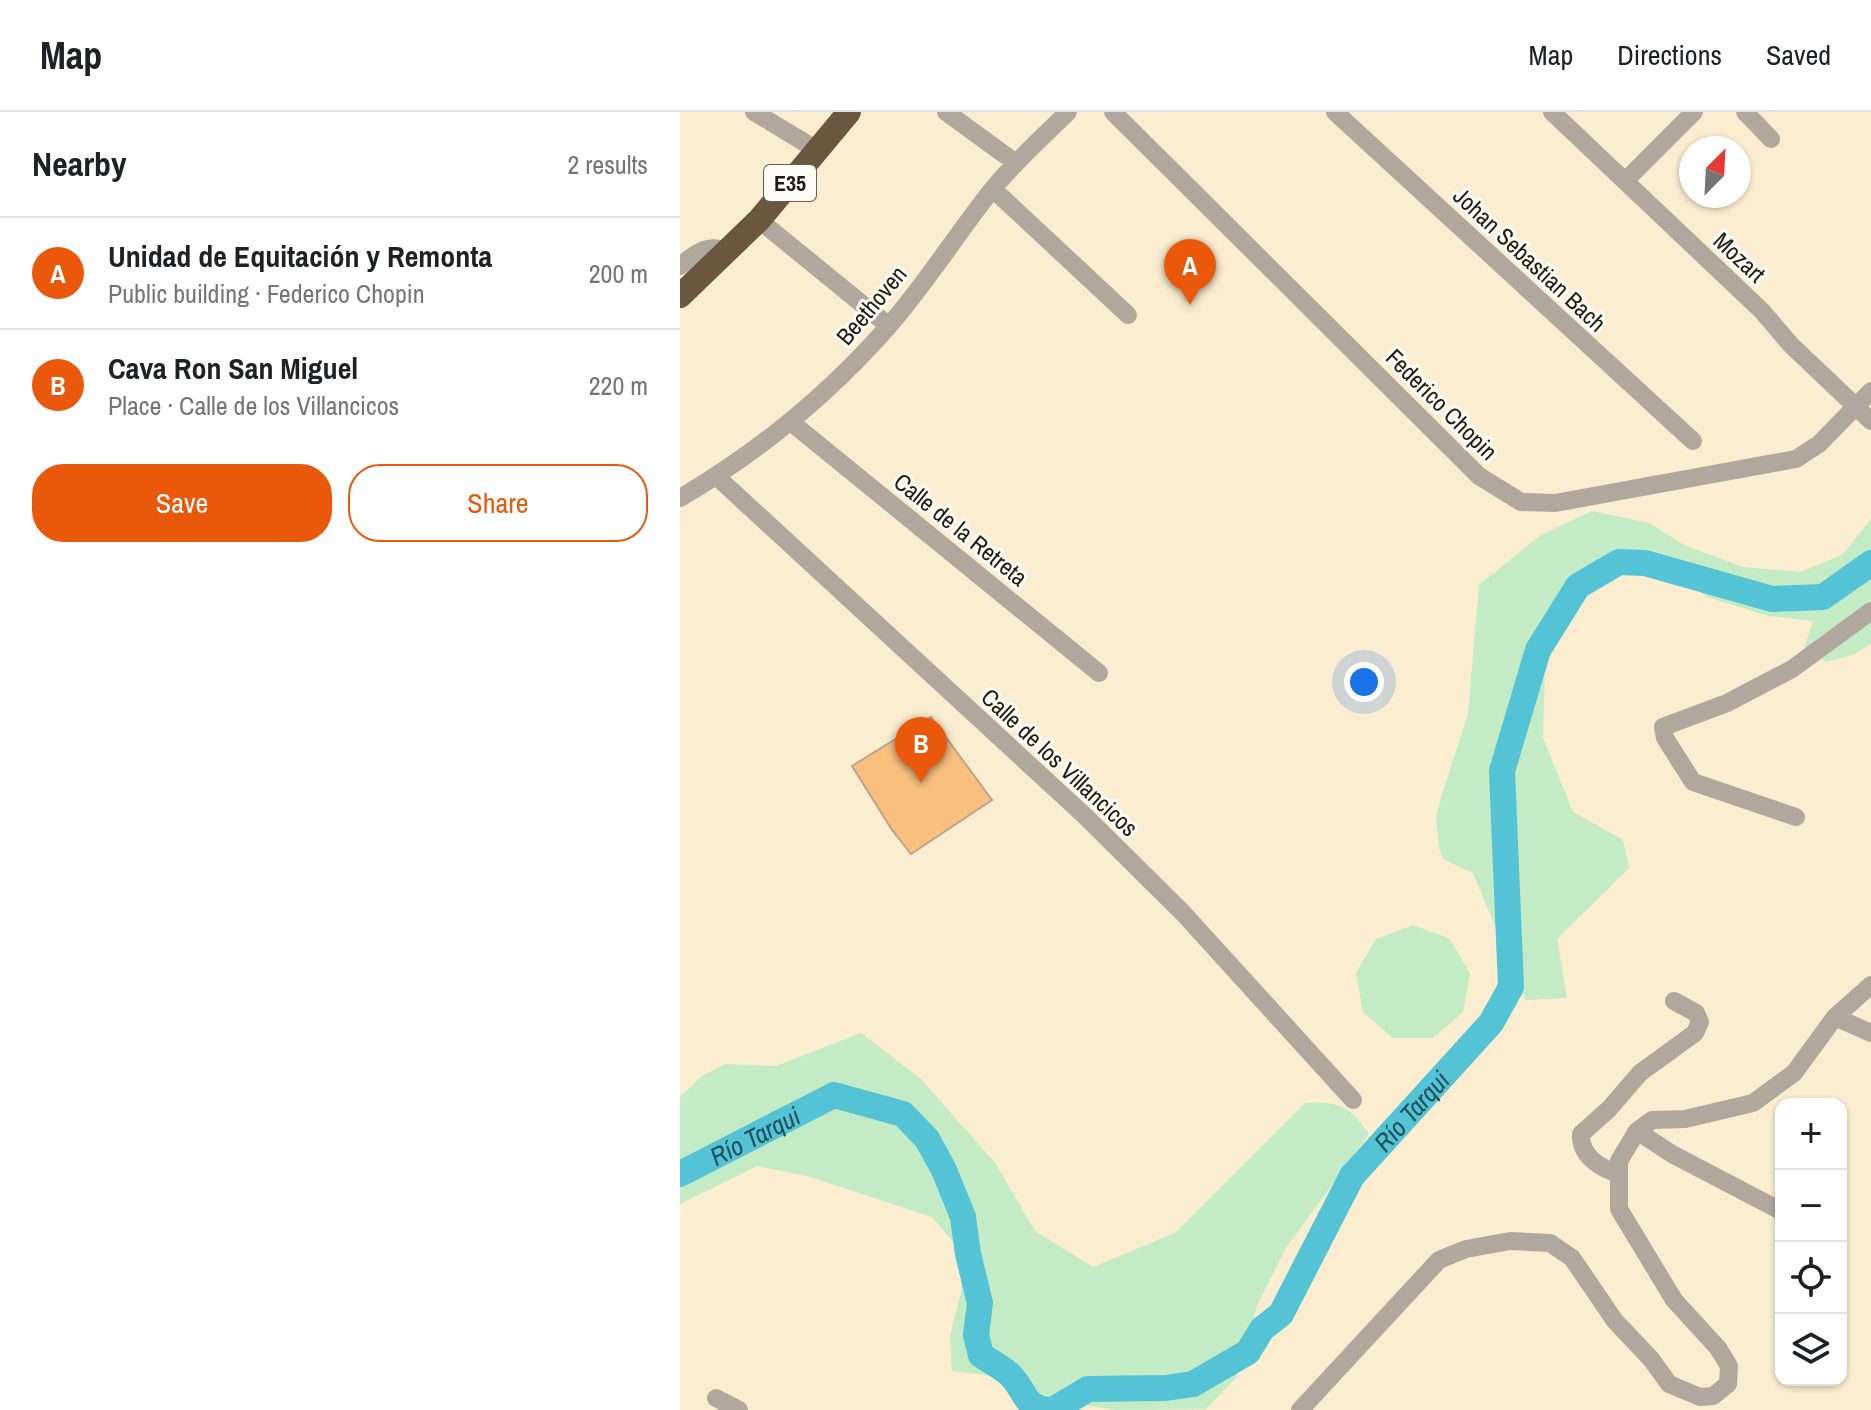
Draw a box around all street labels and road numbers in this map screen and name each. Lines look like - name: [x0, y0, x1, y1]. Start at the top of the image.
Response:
- road number: E35: [764, 165, 816, 201]
- street label: Johan Sebastian Bach: [1447, 180, 1613, 338]
- street label: Mozart: [1707, 225, 1773, 290]
- street label: Beethoven: [828, 259, 914, 351]
- street label: Federico Chopin: [1379, 341, 1505, 467]
- street label: Calle de la Retreta: [888, 465, 1034, 593]
- street label: Calle de los Villancicos: [975, 681, 1145, 843]

